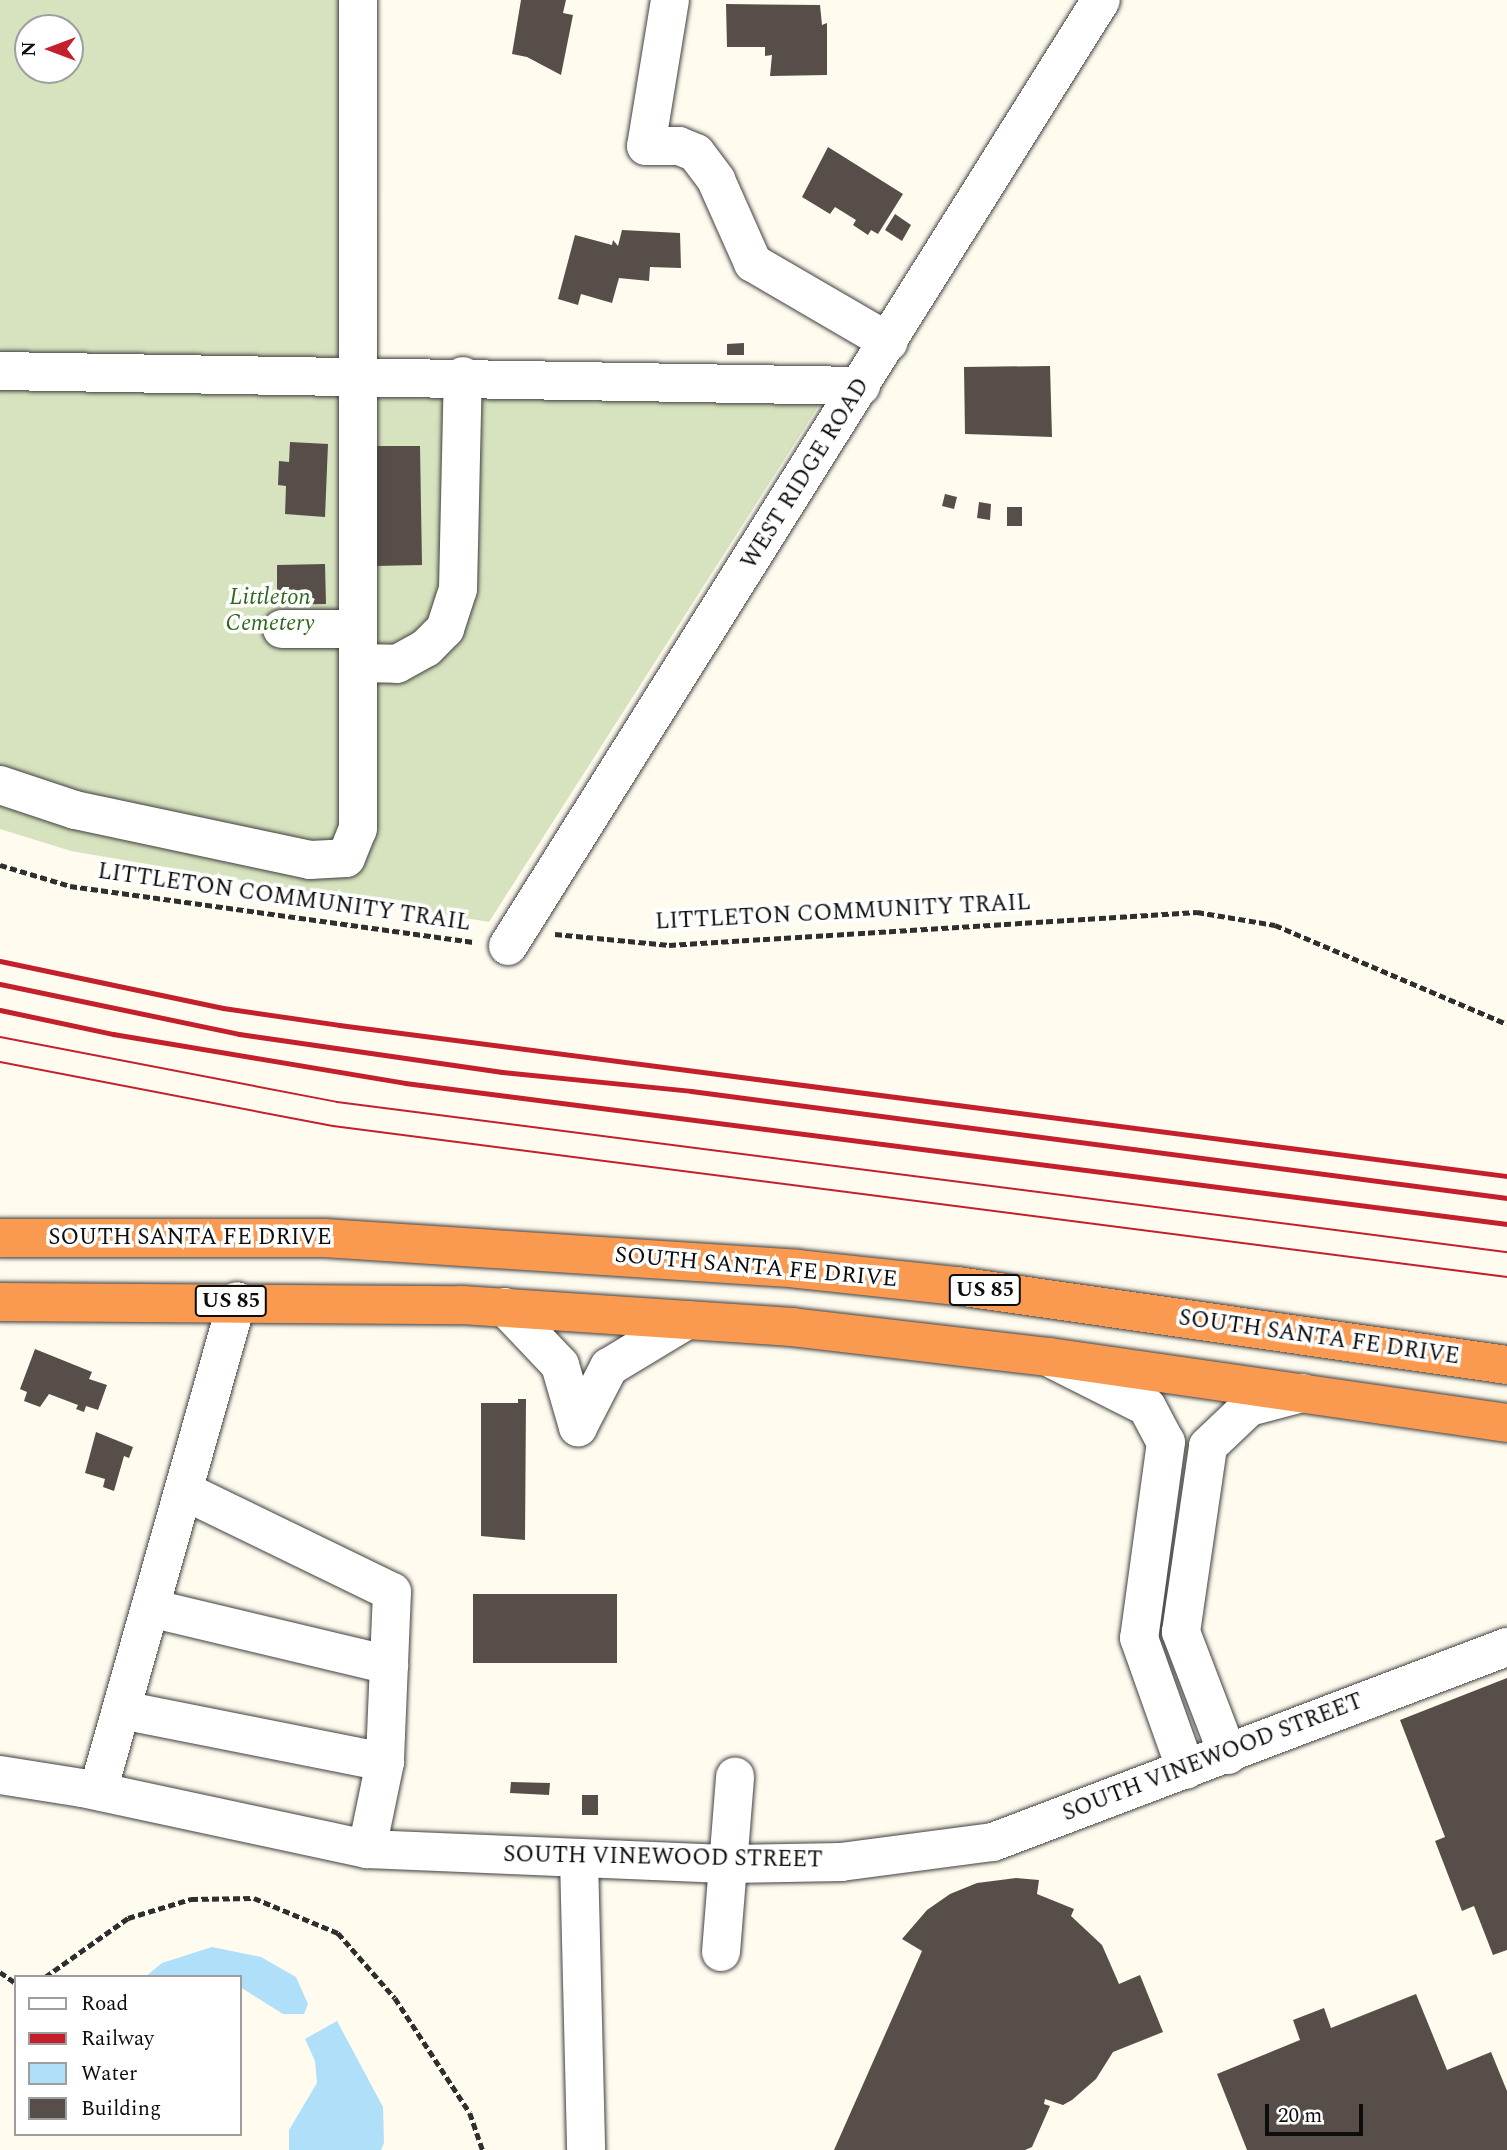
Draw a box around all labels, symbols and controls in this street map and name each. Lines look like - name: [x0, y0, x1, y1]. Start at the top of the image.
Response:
- north arrow: [14, 14, 84, 84]
- text: N: [15, 41, 44, 57]
- street label: WEST RIDGE ROAD: [736, 373, 876, 575]
- park label: Littleton Cemetery: [226, 584, 314, 638]
- street label: LITTLETON COMMUNITY TRAIL: [96, 858, 472, 938]
- street label: LITTLETON COMMUNITY TRAIL: [654, 889, 1032, 937]
- street label: SOUTH SANTA FE DRIVE: [48, 1224, 332, 1252]
- street label: SOUTH SANTA FE DRIVE: [614, 1242, 898, 1294]
- road number: US 85: [948, 1272, 1022, 1308]
- road number: US 85: [194, 1284, 268, 1318]
- street label: SOUTH SANTA FE DRIVE: [1177, 1305, 1461, 1371]
- street label: SOUTH VINEWOOD STREET: [1059, 1688, 1367, 1828]
- street label: SOUTH VINEWOOD STREET: [503, 1841, 823, 1875]
- legend: [14, 1975, 242, 2136]
- text: Road: [81, 1988, 128, 2020]
- text: Railway: [81, 2023, 154, 2055]
- text: Water: [81, 2058, 137, 2090]
- scale bar: [1269, 2090, 1367, 2134]
- text: Building: [81, 2093, 161, 2125]
- text: 20 m: [1278, 2100, 1322, 2132]

